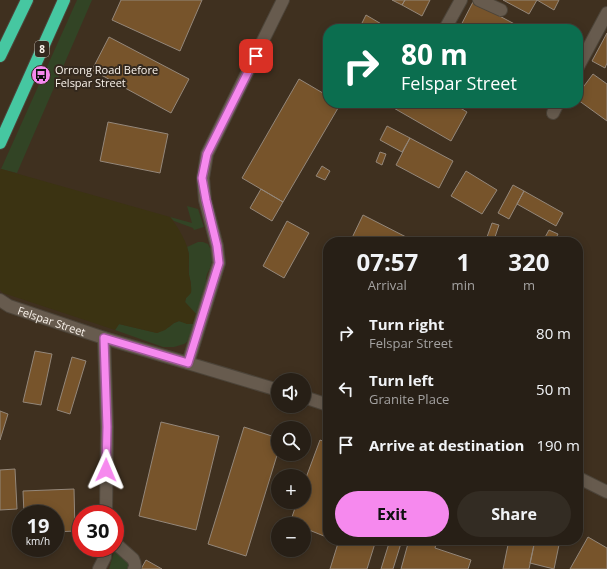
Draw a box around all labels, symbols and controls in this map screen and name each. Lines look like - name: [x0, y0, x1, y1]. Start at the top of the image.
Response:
- text: 80 m: [401, 35, 468, 73]
- pin: [239, 39, 273, 73]
- icon: right: [335, 40, 387, 92]
- road number: 8: [35, 41, 49, 57]
- icon: arrive: [245, 45, 267, 67]
- place label: Orrong Road Before Felspar Street: [55, 62, 158, 90]
- bus stop icon: Orrong Road Before Felspar Street: [30, 64, 52, 86]
- text: Felspar Street: [401, 71, 517, 95]
- text: 07:57: [356, 245, 418, 278]
- text: 1: [456, 245, 470, 278]
- text: 320: [508, 245, 550, 278]
- text: Arrival: [368, 276, 407, 294]
- text: min: [452, 276, 475, 294]
- text: m: [523, 276, 535, 294]
- street label: Felspar Street: [16, 302, 88, 339]
- text: Turn right: [369, 314, 444, 334]
- icon: right: [335, 322, 357, 344]
- text: 80 m: [536, 323, 571, 343]
- text: Felspar Street: [369, 334, 453, 352]
- text: Turn left: [369, 370, 434, 390]
- map controls: [271, 373, 311, 557]
- button: sound: [271, 373, 311, 413]
- icon: left: [335, 378, 357, 400]
- text: 50 m: [536, 379, 571, 399]
- text: Granite Place: [369, 390, 449, 408]
- button: search: [271, 421, 311, 461]
- icon: arrive: [335, 434, 357, 456]
- text: Arrive at destination: [369, 435, 524, 455]
- text: 190 m: [536, 435, 580, 455]
- position arrow: [85, 449, 127, 491]
- button: +: [271, 469, 311, 509]
- button: Exit: [335, 491, 449, 537]
- button: Share: [457, 491, 571, 537]
- speed limit sign: 30: [72, 505, 124, 557]
- text: 19: [27, 512, 49, 539]
- button: −: [271, 517, 311, 557]
- text: km/h: [26, 534, 50, 548]

